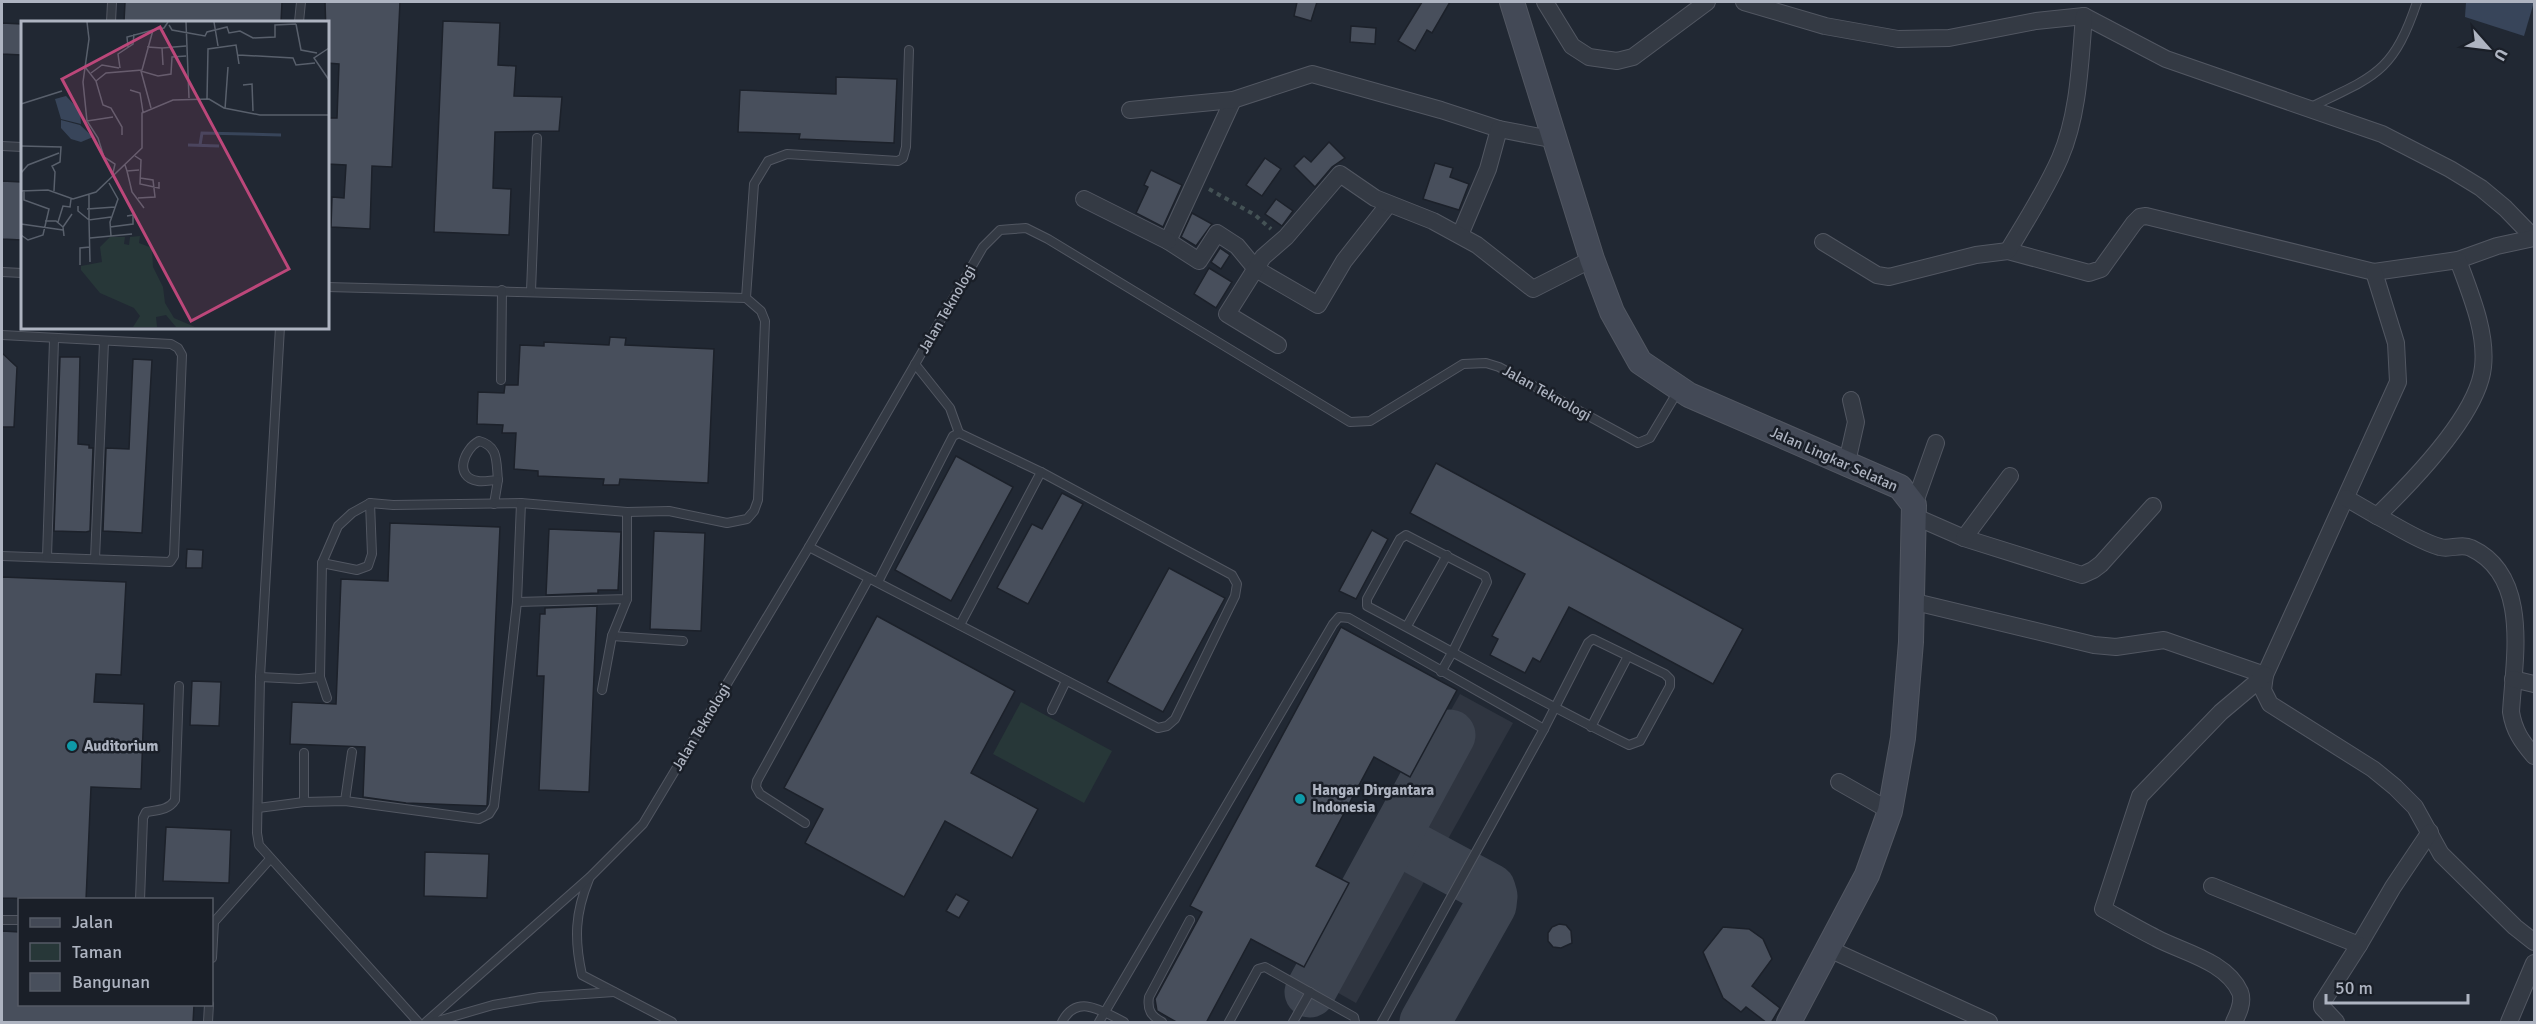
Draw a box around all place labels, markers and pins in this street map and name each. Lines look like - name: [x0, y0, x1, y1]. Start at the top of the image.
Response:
- place label: Auditorium: [84, 737, 158, 755]
- marker: Auditorium: [65, 739, 79, 753]
- place label: Hangar Dirgantara Indonesia: [1312, 781, 1435, 816]
- marker: Hangar Dirgantara Indonesia: [1293, 792, 1307, 806]

